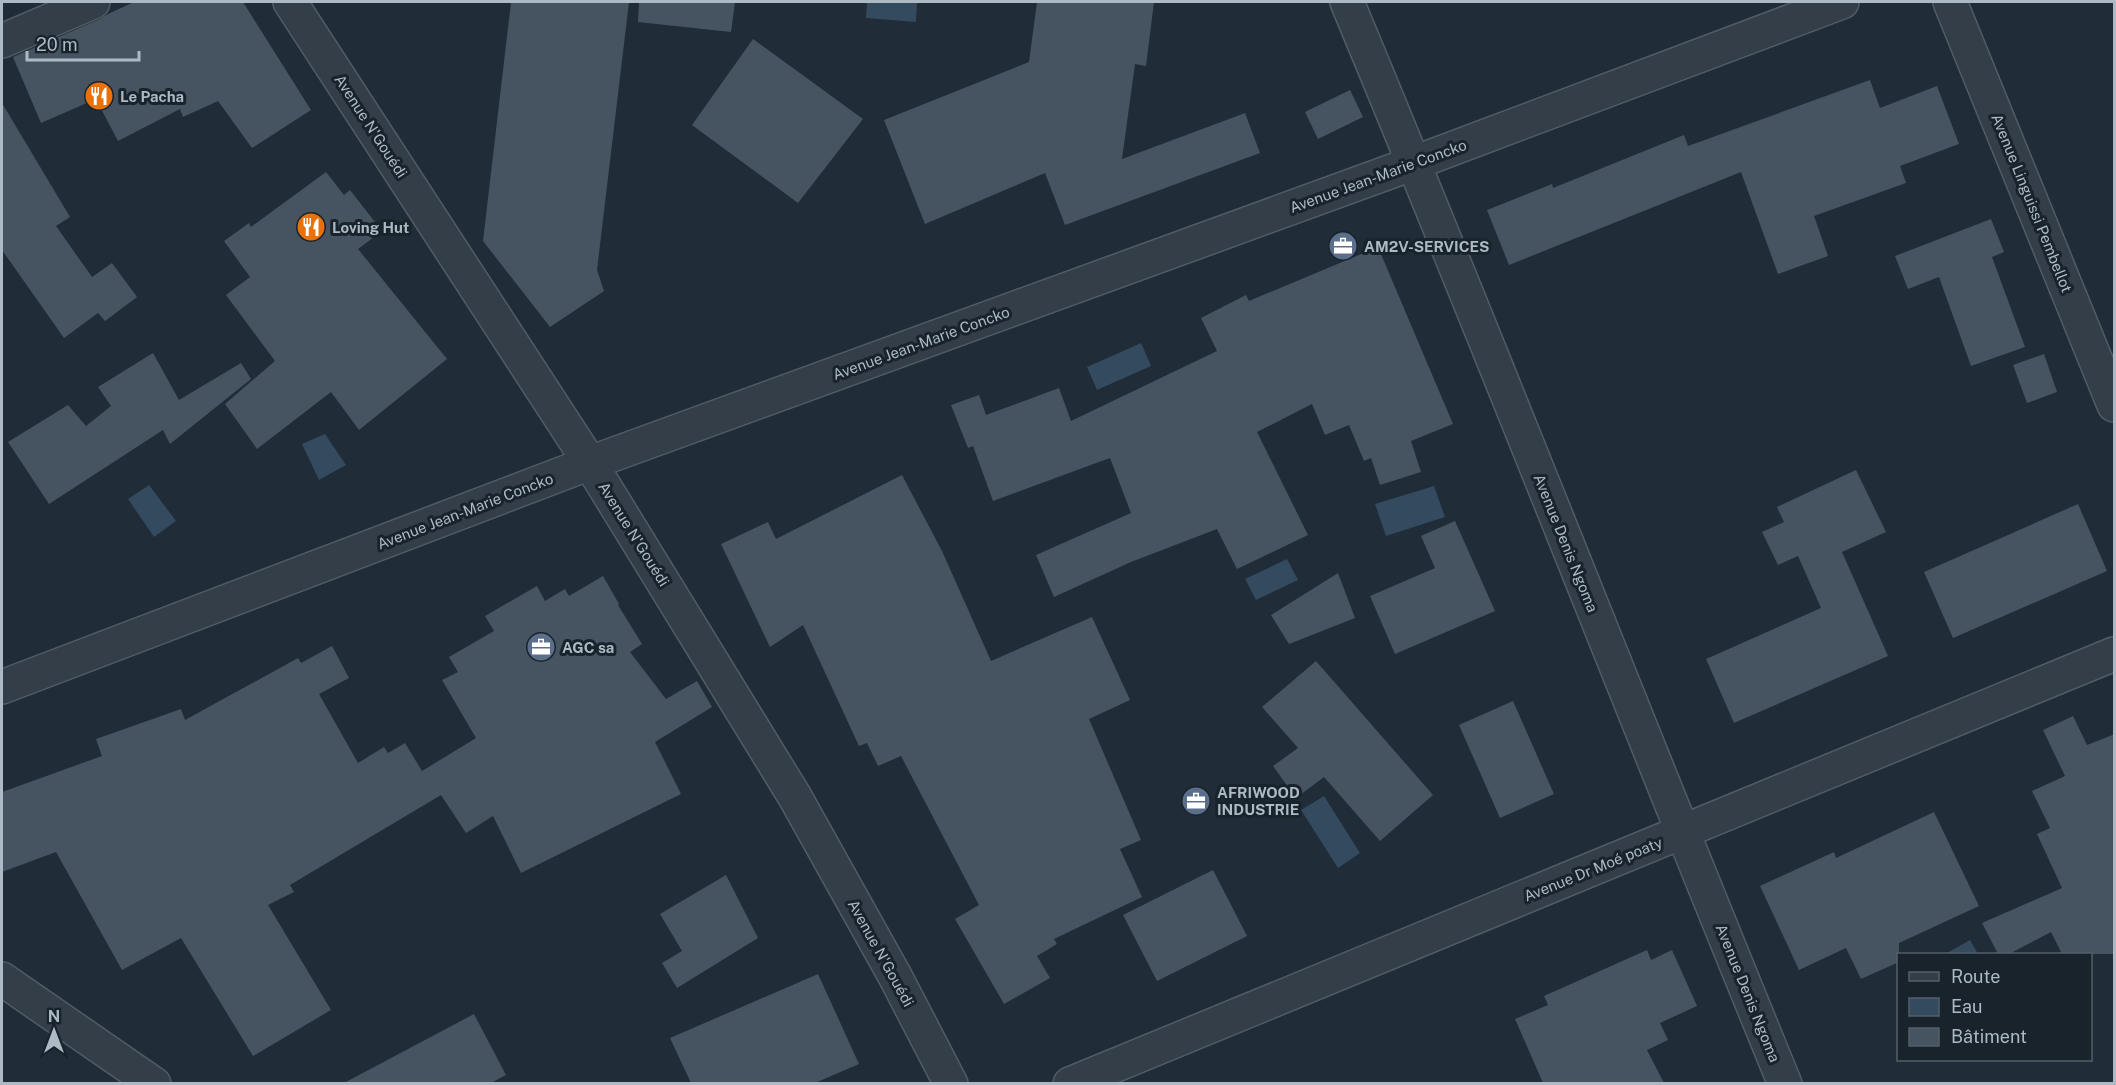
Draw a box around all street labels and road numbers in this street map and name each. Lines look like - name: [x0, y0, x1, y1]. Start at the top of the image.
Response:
- street label: Avenue N'Gouédi: [331, 71, 411, 181]
- street label: Avenue Linguissi Pembellot: [1988, 111, 2076, 295]
- street label: Avenue Jean-Marie Concko: [1287, 136, 1469, 216]
- street label: Avenue Jean-Marie Concko: [830, 303, 1012, 383]
- street label: Avenue Jean-Marie Concko: [375, 470, 555, 552]
- street label: Avenue Denis Ngoma: [1530, 471, 1602, 615]
- street label: Avenue N'Gouédi: [595, 479, 673, 589]
- street label: Avenue Dr Moé poaty: [1521, 833, 1665, 905]
- street label: Avenue N'Gouédi: [845, 897, 917, 1009]
- street label: Avenue Denis Ngoma: [1712, 921, 1784, 1065]

